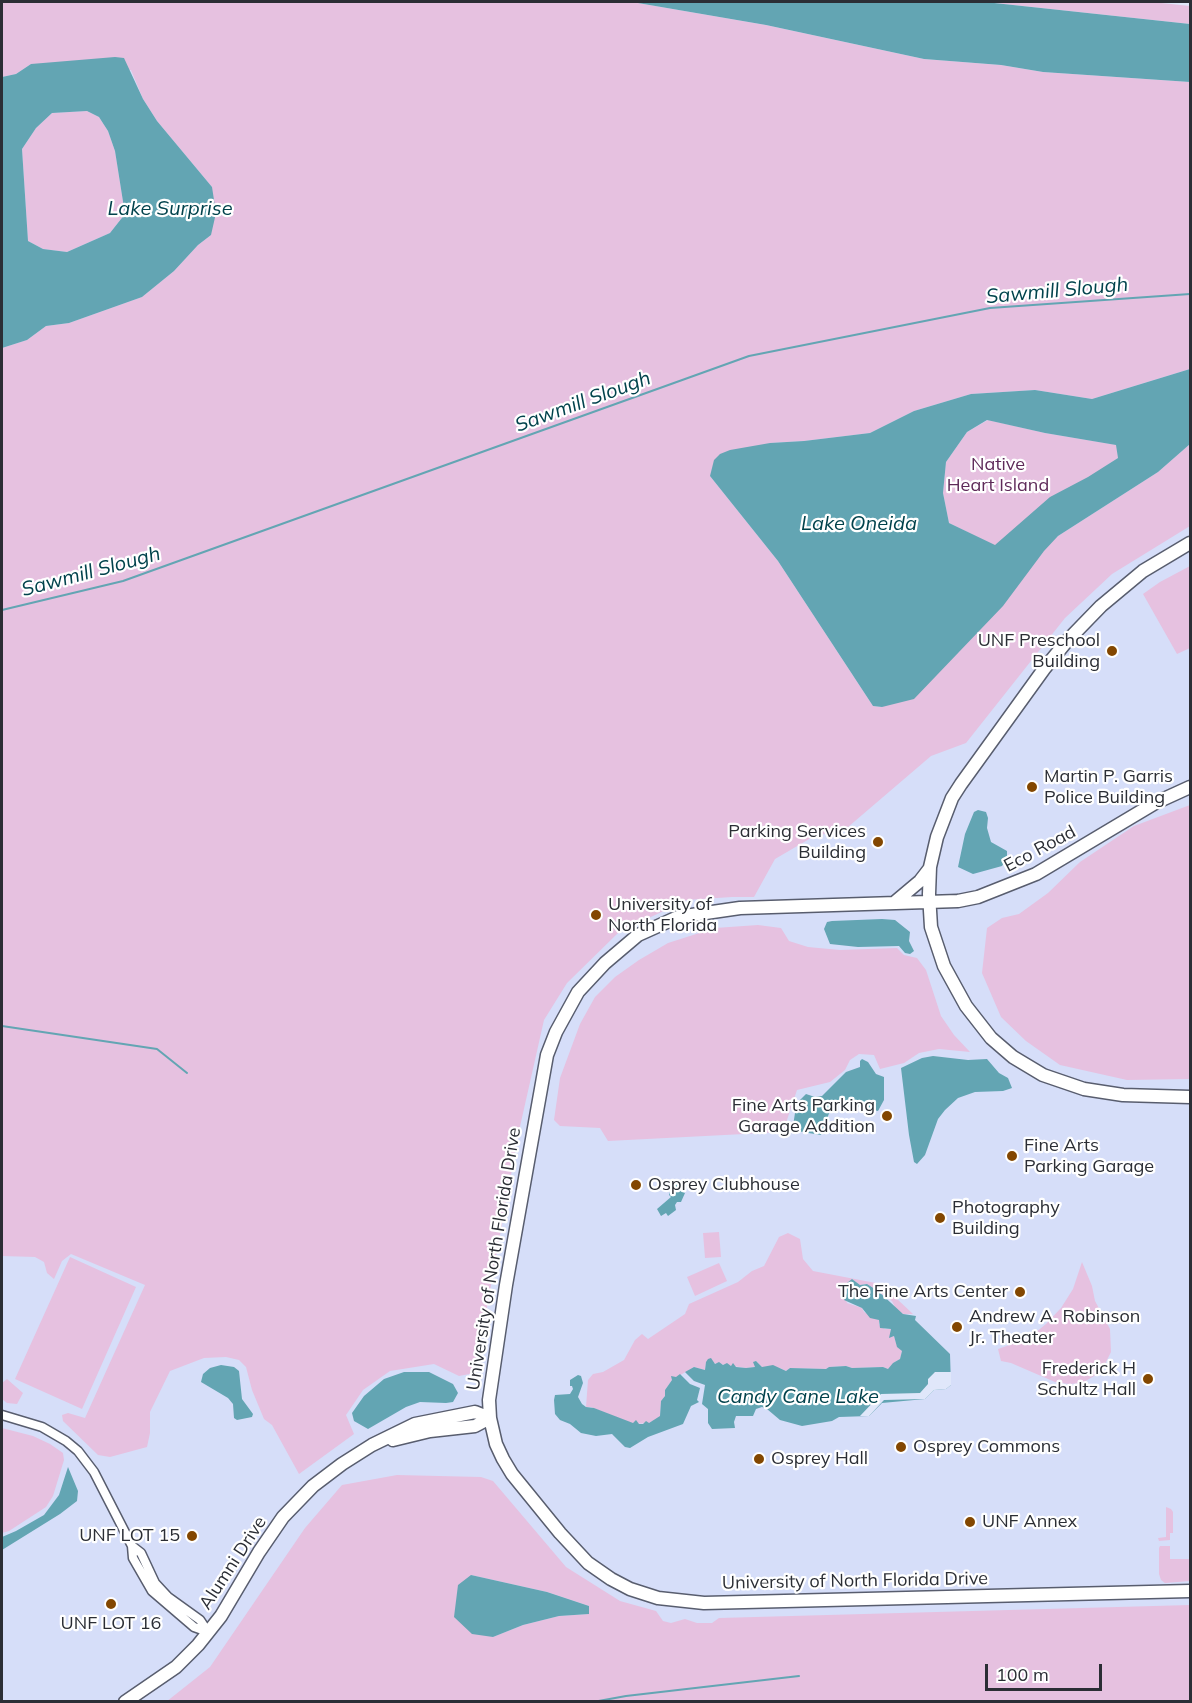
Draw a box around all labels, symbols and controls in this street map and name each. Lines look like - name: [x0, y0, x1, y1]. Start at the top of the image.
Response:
- water label: Lake Surprise: [107, 197, 233, 221]
- water label: Sawmill Slough: [985, 273, 1129, 309]
- water label: Sawmill Slough: [512, 366, 654, 438]
- park label: Native Heart Island: [947, 454, 1049, 496]
- water label: Lake Oneida: [801, 512, 917, 536]
- water label: Sawmill Slough: [19, 542, 163, 602]
- place label: UNF Preschool Building: [978, 630, 1100, 672]
- marker: UNF Preschool Building: [1105, 644, 1119, 658]
- place label: Martin P. Garris Police Building: [1044, 766, 1173, 808]
- marker: Martin P. Garris Police Building: [1025, 780, 1039, 794]
- place label: Parking Services Building: [728, 821, 866, 864]
- street label: Eco Road: [1000, 821, 1080, 877]
- marker: Parking Services Building: [871, 835, 885, 849]
- place label: University of North Florida: [608, 894, 717, 936]
- marker: University of North Florida: [589, 908, 603, 922]
- place label: Fine Arts Parking Garage Addition: [732, 1095, 875, 1138]
- marker: Fine Arts Parking Garage Addition: [880, 1109, 894, 1123]
- street label: University of North Florida Drive: [463, 1126, 525, 1392]
- place label: Fine Arts Parking Garage: [1024, 1135, 1154, 1178]
- marker: Fine Arts Parking Garage: [1005, 1149, 1019, 1163]
- place label: Osprey Clubhouse: [648, 1174, 800, 1196]
- marker: Osprey Clubhouse: [629, 1178, 643, 1192]
- place label: Photography Building: [952, 1197, 1060, 1240]
- marker: Photography Building: [933, 1211, 947, 1225]
- place label: The Fine Arts Center: [838, 1281, 1008, 1303]
- marker: The Fine Arts Center: [1013, 1285, 1027, 1299]
- place label: Andrew A. Robinson Jr. Theater: [969, 1306, 1140, 1348]
- marker: Andrew A. Robinson Jr. Theater: [950, 1320, 964, 1334]
- place label: Frederick H Schultz Hall: [1037, 1358, 1136, 1400]
- marker: Frederick H Schultz Hall: [1141, 1372, 1155, 1386]
- water label: Candy Cane Lake: [717, 1385, 879, 1409]
- place label: Osprey Commons: [913, 1436, 1060, 1458]
- marker: Osprey Commons: [894, 1440, 908, 1454]
- place label: Osprey Hall: [771, 1448, 868, 1470]
- marker: Osprey Hall: [752, 1452, 766, 1466]
- place label: UNF Annex: [982, 1511, 1077, 1533]
- street label: Alumni Drive: [195, 1512, 271, 1614]
- marker: UNF Annex: [963, 1515, 977, 1529]
- place label: UNF LOT 15: [79, 1525, 180, 1547]
- marker: UNF LOT 15: [185, 1529, 199, 1543]
- street label: University of North Florida Drive: [722, 1568, 988, 1594]
- marker: UNF LOT 16: [104, 1597, 118, 1611]
- place label: UNF LOT 16: [61, 1613, 161, 1635]
- scale bar: [988, 1652, 1105, 1690]
- text: 100 m: [996, 1663, 1049, 1686]

